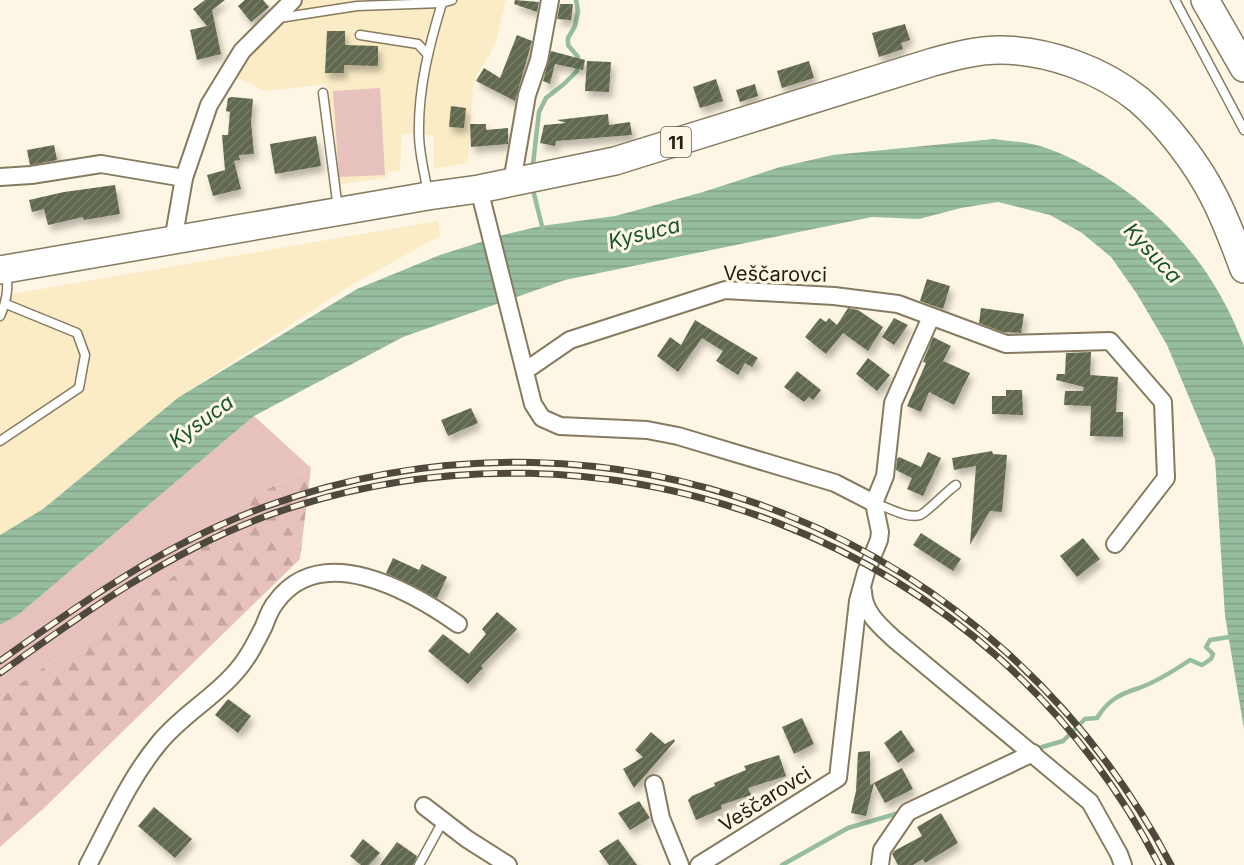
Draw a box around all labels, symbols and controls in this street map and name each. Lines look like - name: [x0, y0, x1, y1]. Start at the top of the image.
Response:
- road number: 11: [661, 127, 691, 157]
- water label: Kysuca: [605, 212, 683, 254]
- water label: Kysuca: [1119, 218, 1187, 288]
- street label: Veščarovci: [723, 261, 827, 287]
- water label: Kysuca: [164, 389, 238, 453]
- street label: Veščarovci: [715, 761, 815, 837]

